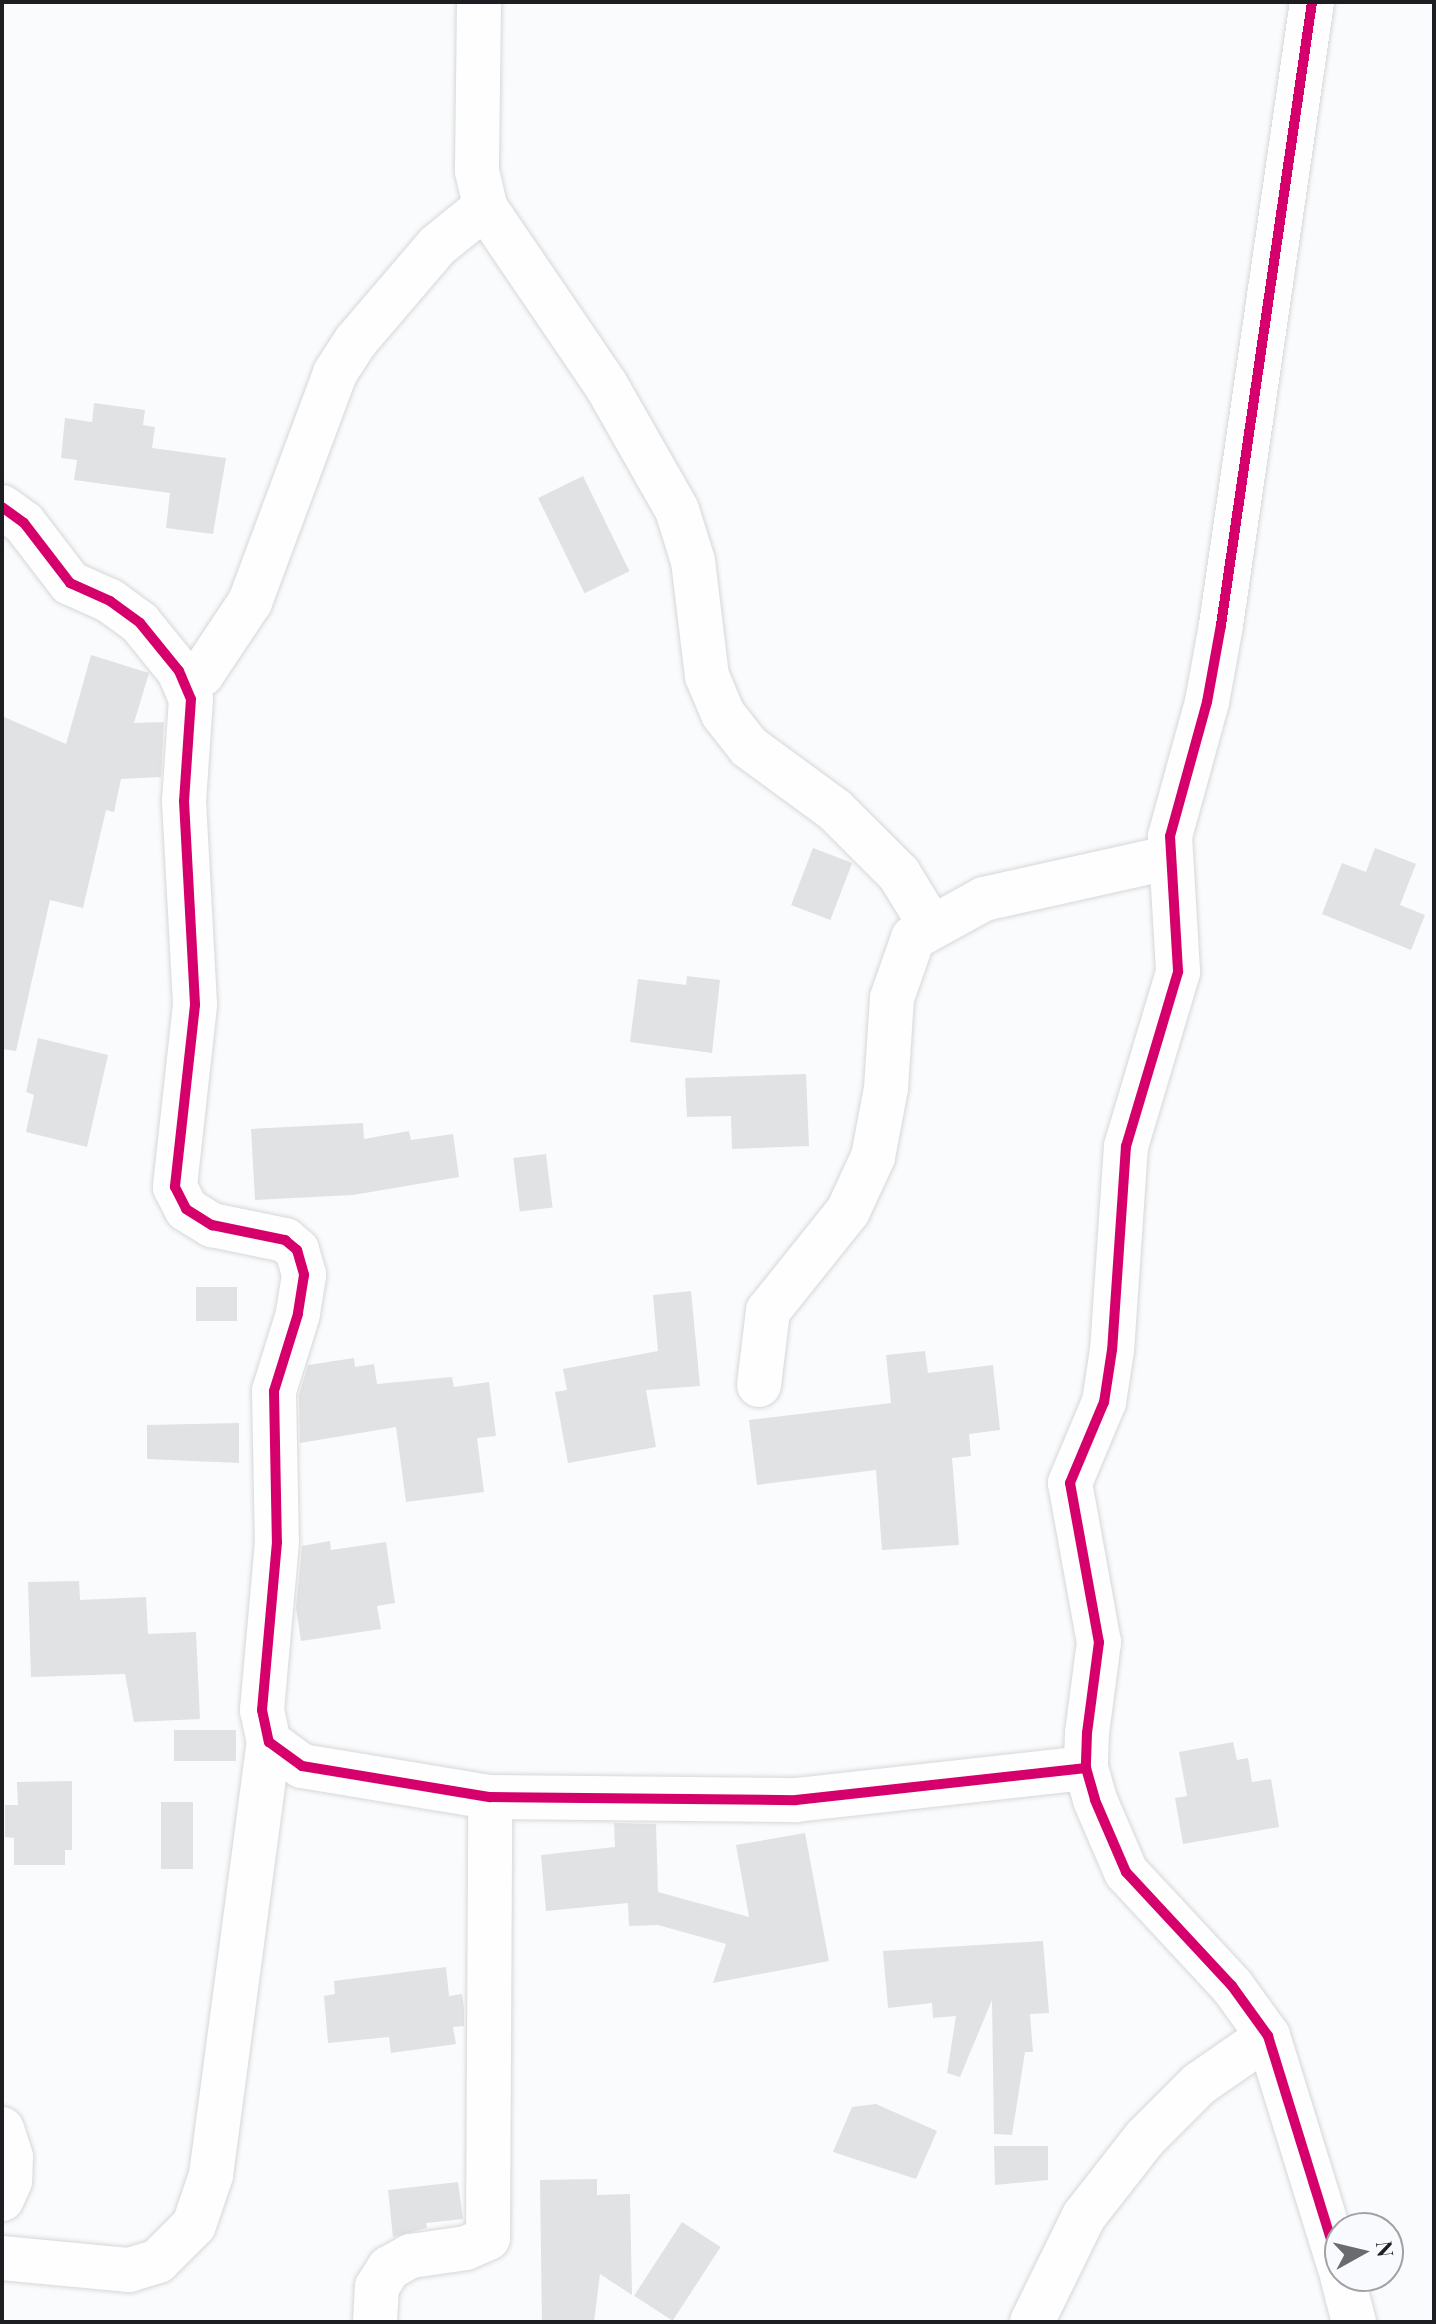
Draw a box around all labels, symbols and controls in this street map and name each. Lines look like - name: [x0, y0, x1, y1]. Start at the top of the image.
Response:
- north arrow: [1324, 2212, 1404, 2292]
- text: N: [1370, 2239, 1402, 2259]

